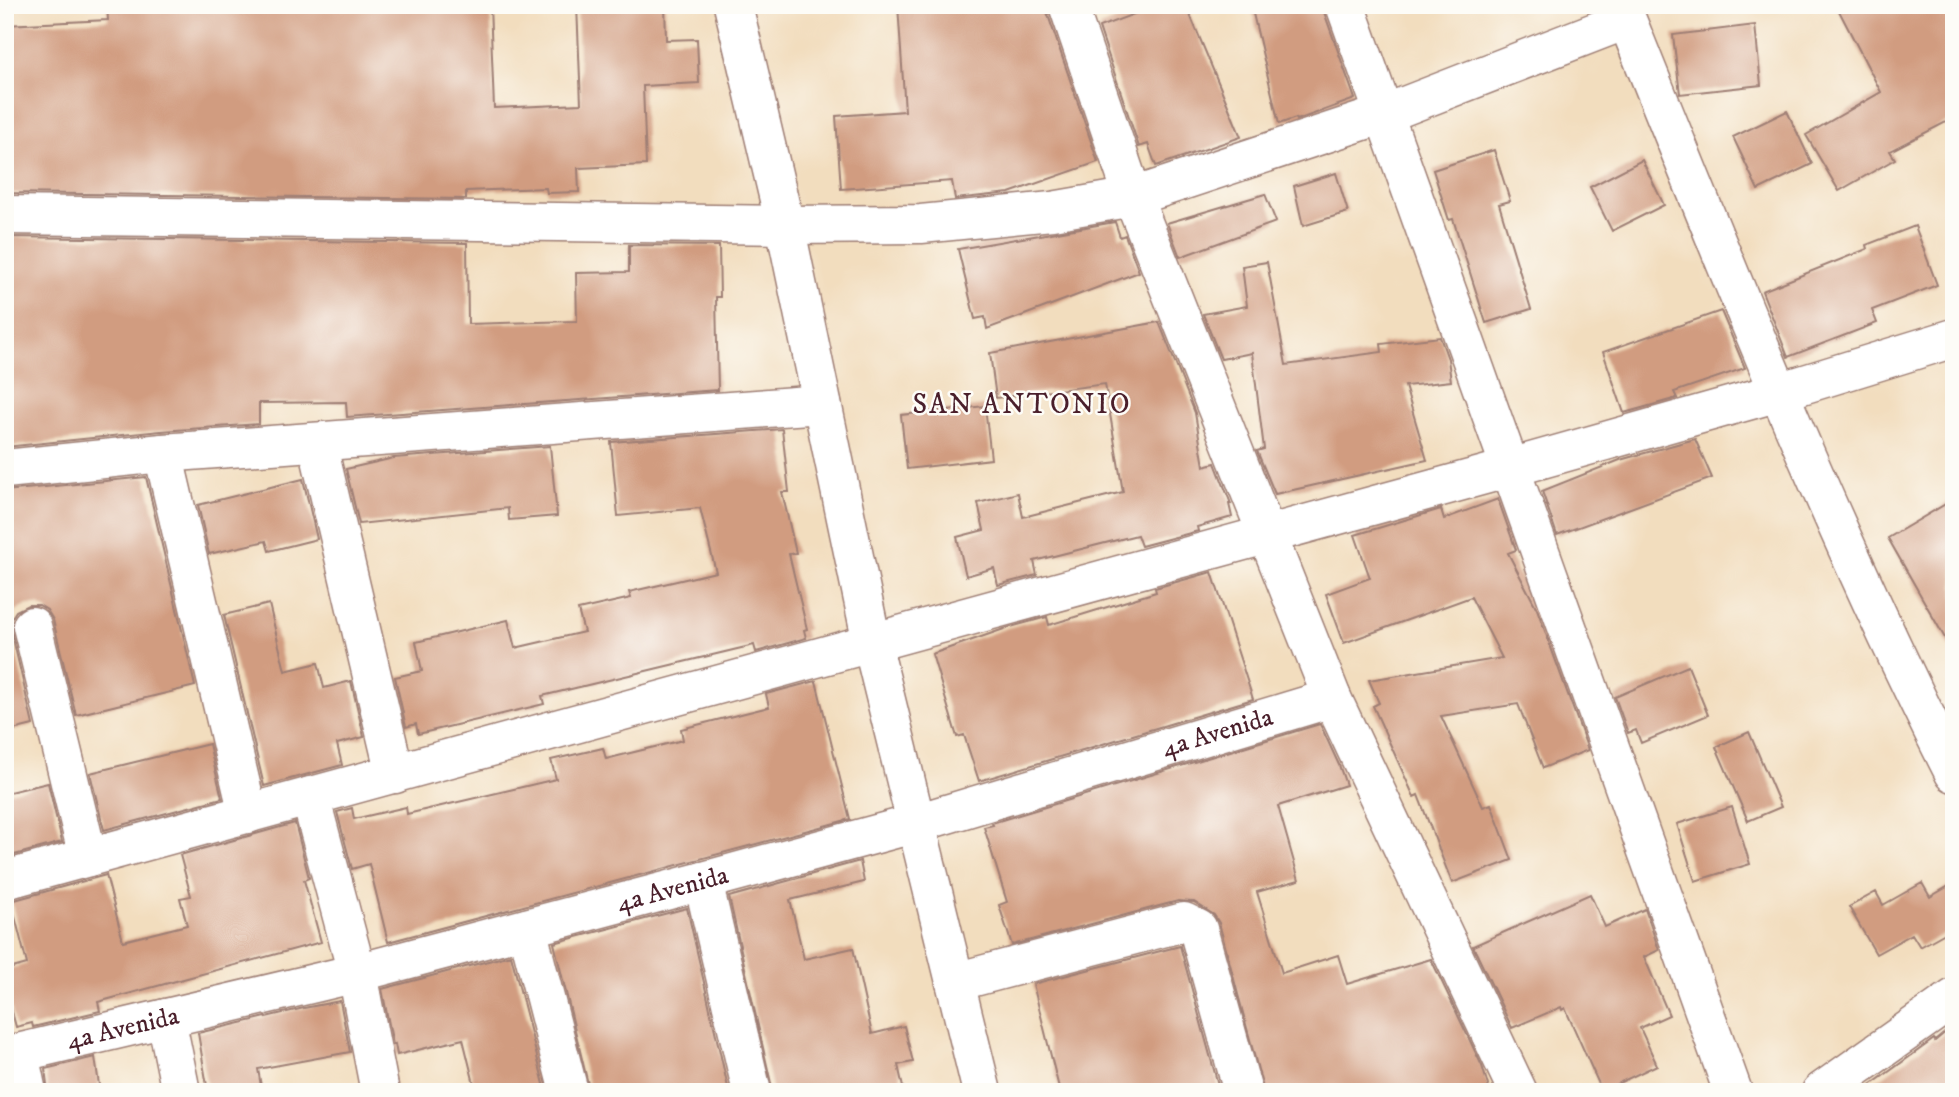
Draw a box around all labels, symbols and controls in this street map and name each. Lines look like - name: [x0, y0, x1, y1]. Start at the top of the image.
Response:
- district label: SAN ANTONIO: [912, 387, 1132, 422]
- street label: 4a Avenida: [1158, 700, 1277, 765]
- street label: 4a Avenida: [613, 858, 732, 920]
- street label: 4a Avenida: [63, 999, 182, 1057]

